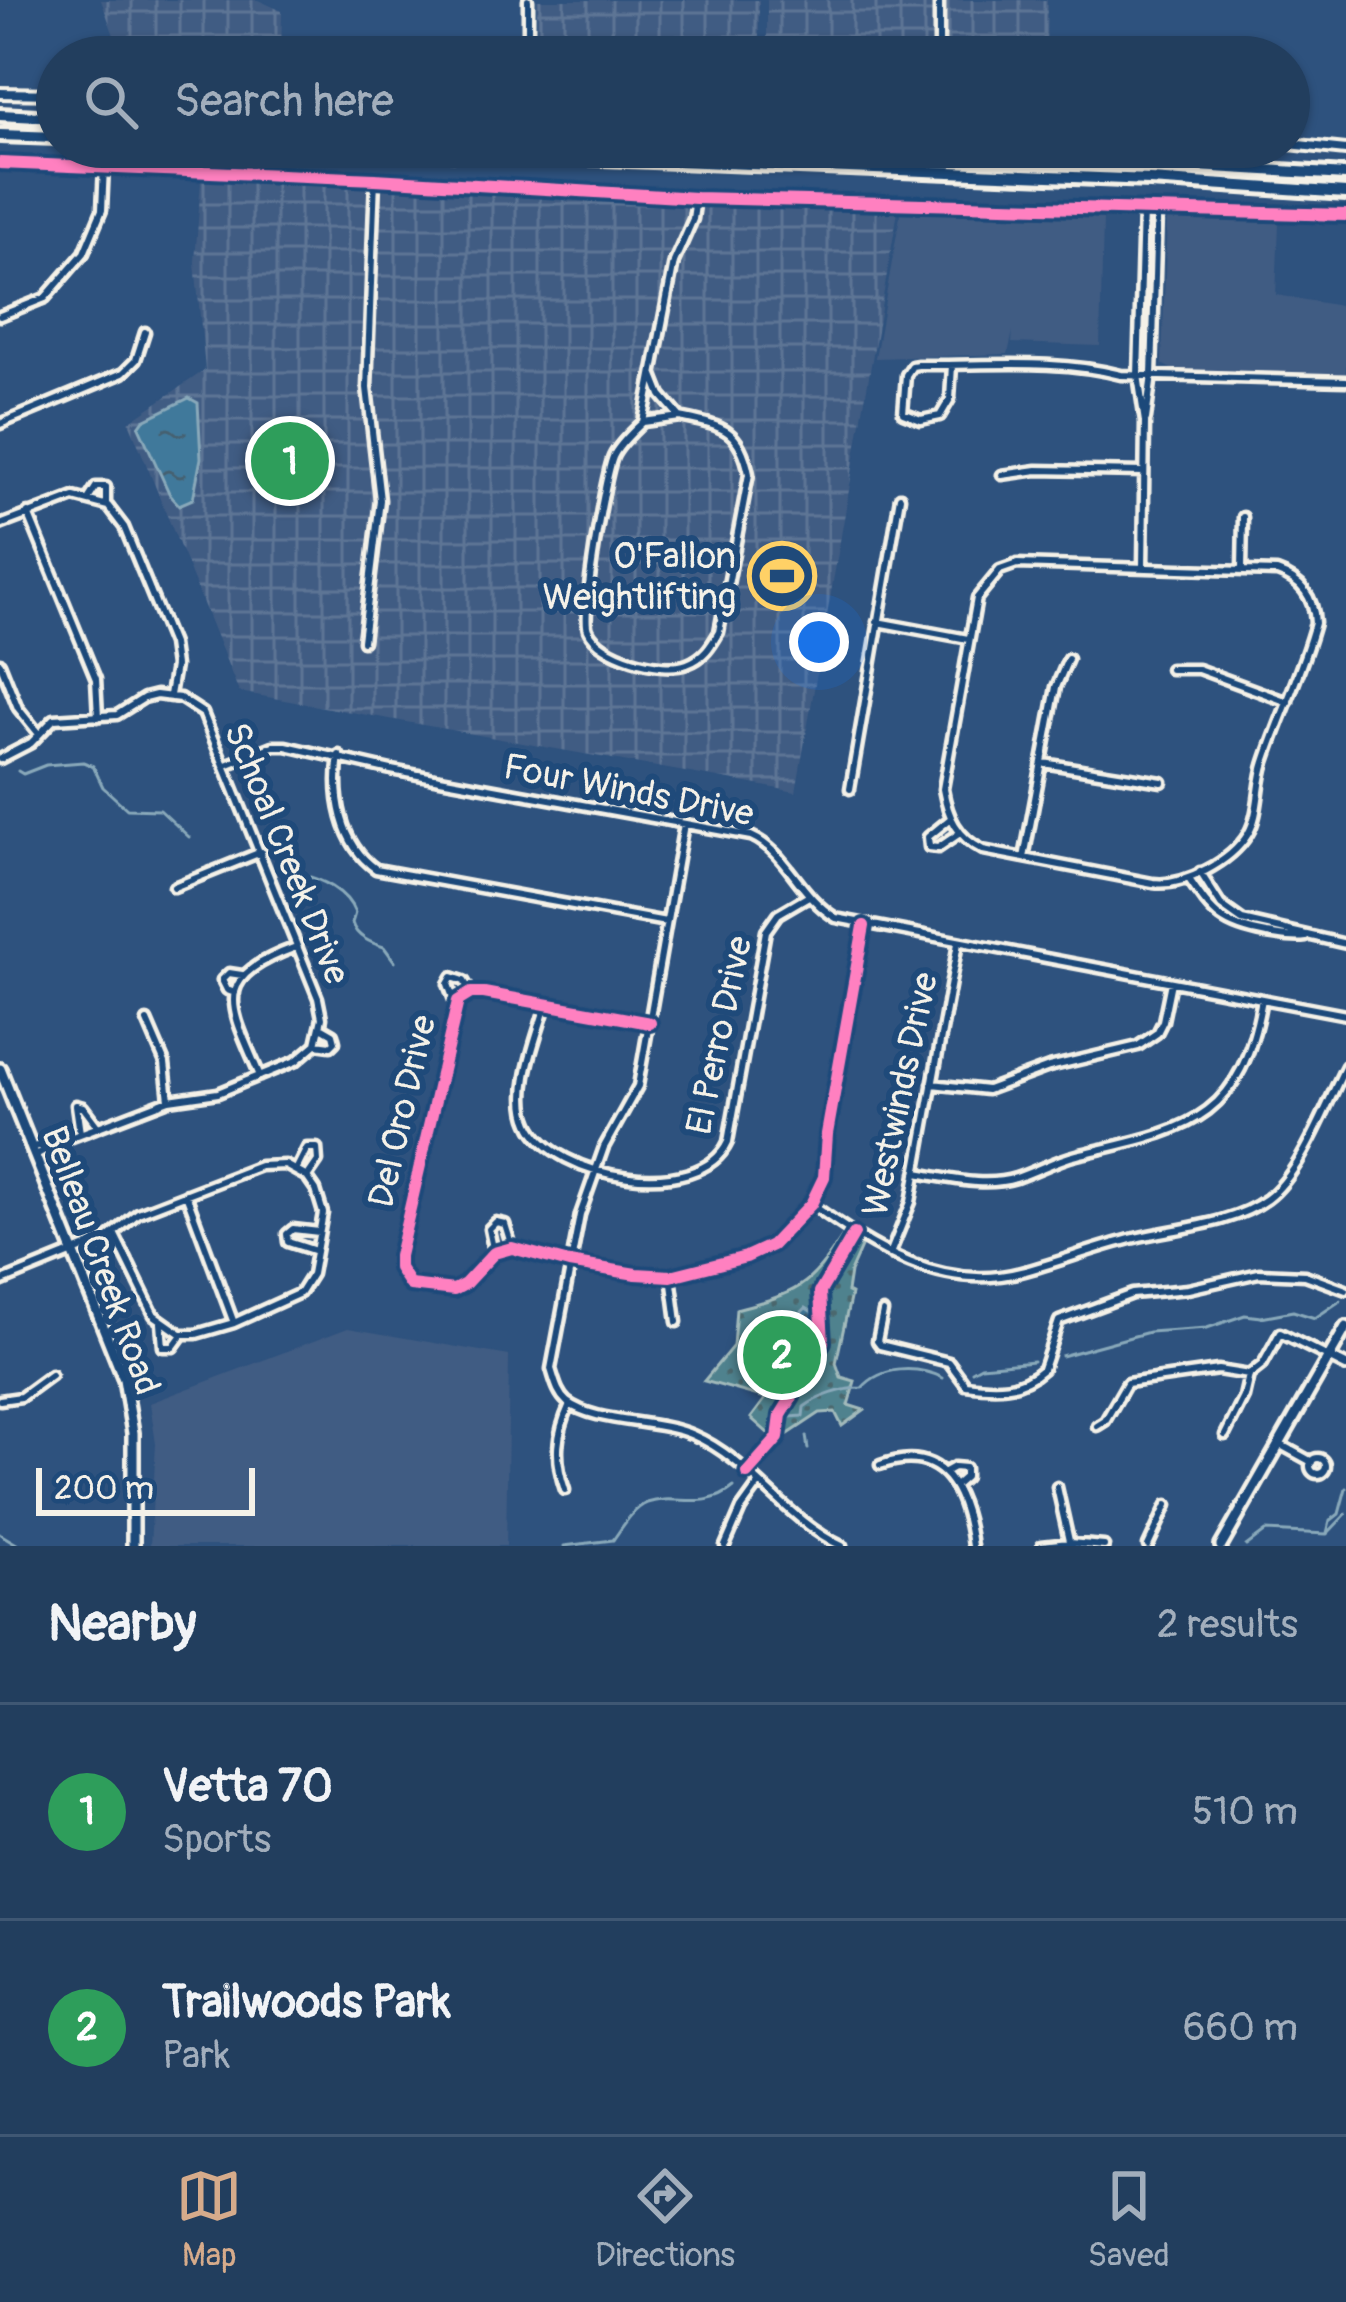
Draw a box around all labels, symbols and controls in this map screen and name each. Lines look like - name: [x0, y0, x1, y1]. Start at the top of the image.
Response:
- search box: [36, 36, 1310, 168]
- icon: search: [78, 69, 144, 135]
- text: Search here: [174, 74, 394, 130]
- pin: 1: [251, 416, 329, 506]
- place label: O'Fallon Weightlifting: [543, 534, 736, 620]
- sports icon: O'Fallon Weightlifting: [747, 541, 817, 611]
- your location: [789, 612, 849, 672]
- street label: Schoal Creek Drive: [214, 716, 360, 991]
- street label: Four Winds Drive: [500, 744, 758, 837]
- street label: El Perro Drive: [676, 932, 762, 1139]
- street label: Westwinds Drive: [853, 968, 948, 1220]
- street label: Del Oro Drive: [359, 1011, 446, 1212]
- street label: Belleau Creek Road: [31, 1120, 170, 1401]
- pin: 2: [743, 1310, 821, 1400]
- scale bar: [36, 1462, 255, 1515]
- text: 200 m: [54, 1468, 154, 1509]
- text: Nearby: [48, 1592, 196, 1656]
- text: 2 results: [1157, 1600, 1298, 1649]
- text: Vetta 70: [162, 1759, 333, 1815]
- text: 1: [79, 1787, 95, 1836]
- text: 510 m: [1192, 1787, 1298, 1836]
- text: Sports: [162, 1815, 271, 1864]
- text: Trailwoods Park: [162, 1975, 451, 2031]
- text: 2: [76, 2003, 98, 2052]
- text: 660 m: [1183, 2003, 1298, 2052]
- text: Park: [162, 2031, 230, 2080]
- tab: Map: [176, 2163, 242, 2276]
- tab: Directions: [595, 2163, 735, 2276]
- tab: Saved: [1088, 2163, 1170, 2276]

